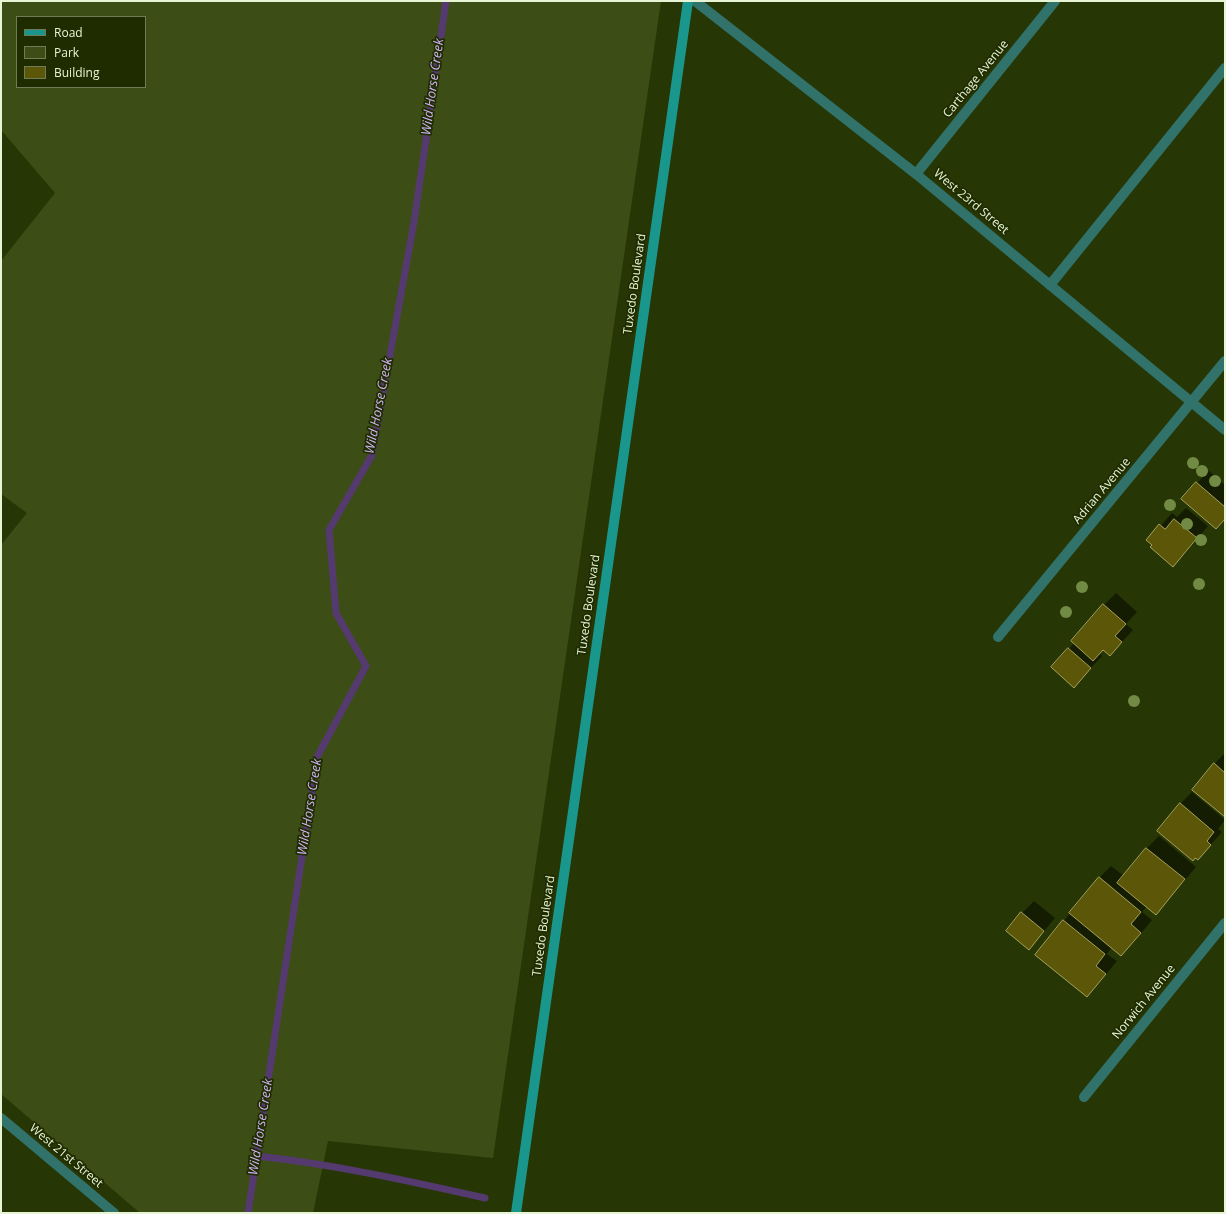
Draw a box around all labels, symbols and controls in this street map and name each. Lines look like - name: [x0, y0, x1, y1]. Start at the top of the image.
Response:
- legend: [16, 16, 146, 88]
- text: Road: [54, 24, 83, 41]
- street label: Carthage Avenue: [940, 37, 1012, 121]
- water label: Wild Horse Creek: [419, 38, 447, 136]
- text: Park: [54, 44, 79, 61]
- text: Building: [54, 64, 99, 81]
- street label: West 23rd Street: [931, 166, 1011, 238]
- street label: Tuxedo Boulevard: [621, 233, 649, 335]
- water label: Wild Horse Creek: [362, 357, 396, 455]
- street label: Adrian Avenue: [1070, 455, 1134, 527]
- street label: Tuxedo Boulevard: [575, 554, 603, 656]
- water label: Wild Horse Creek: [295, 758, 325, 856]
- street label: Tuxedo Boulevard: [530, 875, 558, 977]
- street label: Norwich Avenue: [1110, 962, 1178, 1042]
- water label: Wild Horse Creek: [246, 1078, 276, 1176]
- street label: West 21st Street: [26, 1121, 106, 1191]

